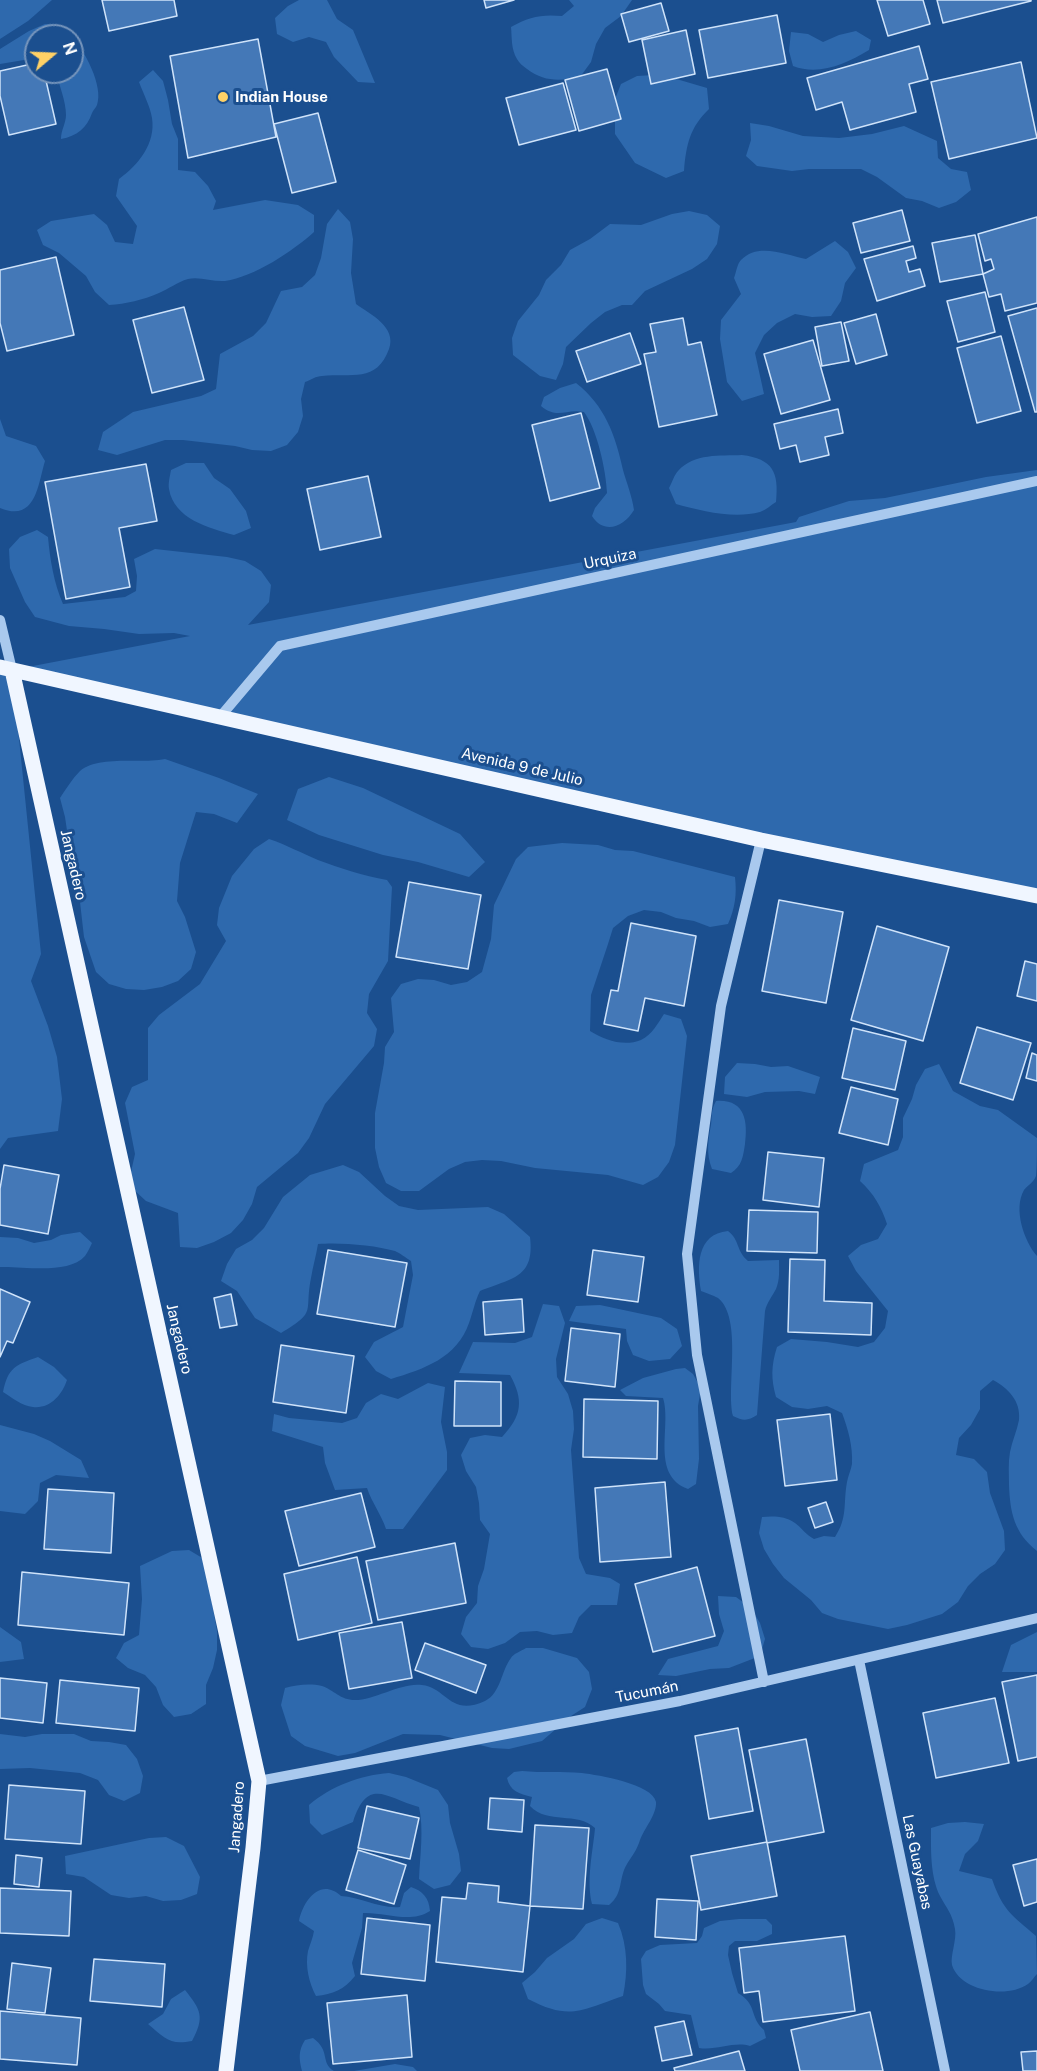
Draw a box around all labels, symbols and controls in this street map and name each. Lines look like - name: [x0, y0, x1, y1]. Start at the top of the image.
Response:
- north arrow: [24, 24, 84, 84]
- text: N: [59, 40, 81, 58]
- place label: Indian House: [235, 88, 328, 106]
- marker: Indian House: [216, 90, 230, 104]
- street label: Urquiza: [582, 545, 638, 573]
- street label: Avenida 9 de Julio: [459, 744, 585, 790]
- street label: Jangadero: [56, 828, 90, 902]
- street label: Jangadero: [162, 1302, 196, 1376]
- street label: Tucumán: [614, 1677, 680, 1707]
- street label: Jangadero: [226, 1781, 248, 1853]
- street label: Las Guayabas: [898, 1813, 936, 1911]

